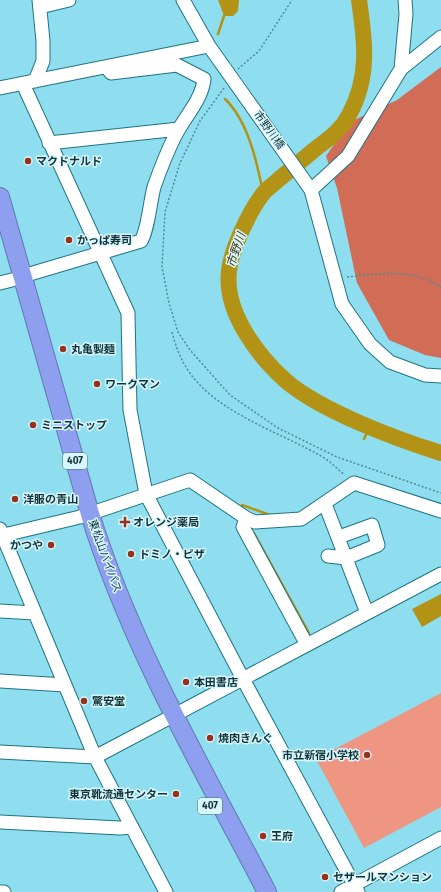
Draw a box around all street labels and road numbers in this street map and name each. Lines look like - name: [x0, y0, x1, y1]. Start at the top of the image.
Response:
- street label: 市野川橋: [251, 108, 287, 152]
- road number: 407: [63, 453, 87, 469]
- street label: 東松山バイパス: [86, 518, 124, 594]
- road number: 407: [198, 798, 222, 814]

